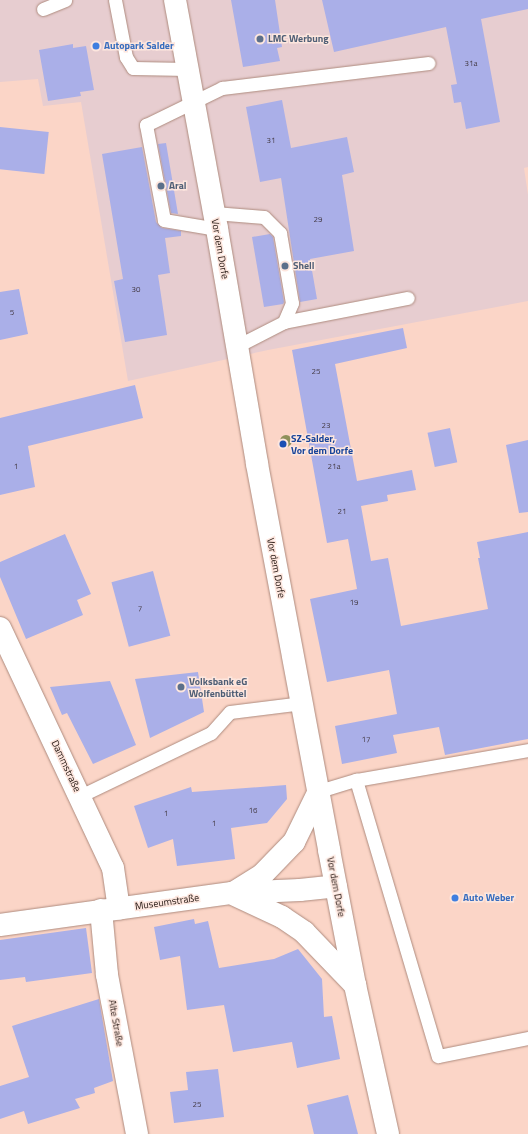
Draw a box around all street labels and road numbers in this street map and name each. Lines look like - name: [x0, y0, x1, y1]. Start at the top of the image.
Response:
- street label: Vor dem Dorfe: [209, 218, 231, 280]
- street label: Vor dem Dorfe: [264, 537, 288, 599]
- street label: Dammstraße: [49, 738, 83, 794]
- street label: Vor dem Dorfe: [324, 856, 348, 918]
- street label: Museumstraße: [134, 892, 200, 912]
- street label: Alte Straße: [106, 999, 126, 1047]

